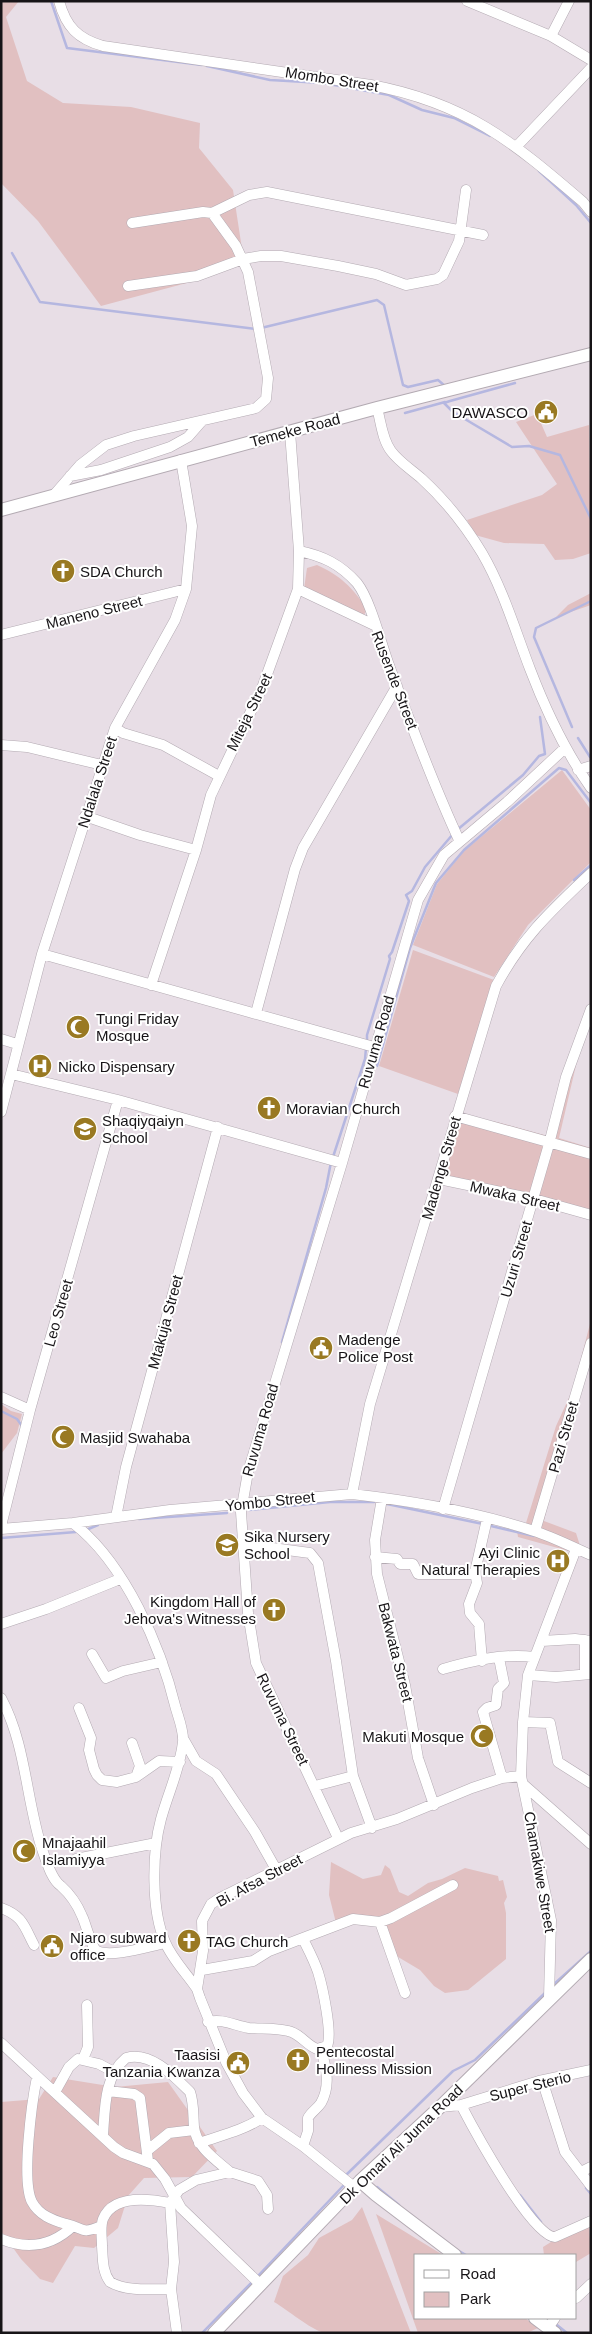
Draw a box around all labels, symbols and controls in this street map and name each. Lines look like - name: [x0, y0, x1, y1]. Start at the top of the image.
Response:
- street label: Mombo Street: [284, 63, 381, 95]
- public building icon: DAWASCO: [533, 399, 559, 425]
- place label: DAWASCO: [452, 404, 528, 421]
- street label: Temeke Road: [248, 410, 342, 450]
- church icon: SDA Church: [50, 558, 76, 584]
- place label: SDA Church: [80, 563, 163, 580]
- street label: Maneno Street: [44, 592, 145, 632]
- street label: Rusende Street: [368, 628, 422, 732]
- street label: Miteja Street: [223, 670, 275, 754]
- street label: Ndalala Street: [74, 733, 120, 830]
- street label: Ruvuma Road: [355, 994, 397, 1090]
- place label: Tungi Friday Mosque: [96, 1010, 179, 1044]
- mosque icon: Tungi Friday Mosque: [65, 1014, 91, 1040]
- hospital icon: Nicko Dispensary: [27, 1053, 53, 1079]
- place label: Nicko Dispensary: [58, 1058, 175, 1075]
- church icon: Moravian Church: [256, 1095, 282, 1121]
- place label: Moravian Church: [286, 1100, 400, 1117]
- place label: Shaqiyqaiyn School: [102, 1112, 184, 1146]
- street label: Madenge Street: [418, 1114, 464, 1222]
- school or university icon: Shaqiyqaiyn School: [72, 1116, 98, 1142]
- street label: Mwaka Street: [468, 1177, 562, 1215]
- street label: Uzuri Street: [497, 1218, 535, 1299]
- street label: Mtakuja Street: [144, 1272, 186, 1371]
- street label: Leo Street: [40, 1277, 76, 1349]
- place label: Madenge Police Post: [338, 1331, 414, 1365]
- public building icon: Madenge Police Post: [308, 1335, 334, 1361]
- street label: Ruvuma Road: [239, 1382, 281, 1478]
- street label: Pazi Street: [545, 1399, 582, 1475]
- mosque icon: Masjid Swahaba: [50, 1424, 76, 1450]
- place label: Masjid Swahaba: [80, 1429, 191, 1446]
- street label: Yombo Street: [224, 1488, 317, 1514]
- place label: Sika Nursery School: [244, 1528, 330, 1562]
- school or university icon: Sika Nursery School: [214, 1532, 240, 1558]
- place label: Ayi Clinic Natural Therapies: [421, 1544, 541, 1578]
- hospital icon: Ayi Clinic Natural Therapies: [545, 1548, 571, 1574]
- place label: Kingdom Hall of Jehova's Witnesses: [124, 1593, 257, 1627]
- church icon: Kingdom Hall of Jehova's Witnesses: [261, 1597, 287, 1623]
- street label: Bakwata Street: [375, 1601, 417, 1704]
- street label: Ruvuma Street: [253, 1670, 313, 1768]
- mosque icon: Makuti Mosque: [469, 1723, 495, 1749]
- place label: Makuti Mosque: [362, 1728, 464, 1745]
- street label: Chamakiwe Street: [521, 1810, 559, 1935]
- place label: Mnajaahil Islamiyya: [42, 1834, 106, 1868]
- mosque icon: Mnajaahil Islamiyya: [11, 1838, 37, 1864]
- street label: Bi. Afsa Street: [213, 1850, 306, 1910]
- church icon: TAG Church: [176, 1928, 202, 1954]
- place label: Njaro subward office: [70, 1929, 167, 1963]
- public building icon: Njaro subward office: [39, 1933, 65, 1959]
- place label: TAG Church: [206, 1933, 288, 1950]
- place label: Pentecostal Holliness Mission: [316, 2043, 432, 2077]
- place label: Taasisi Tanzania Kwanza: [102, 2046, 221, 2080]
- church icon: Pentecostal Holliness Mission: [285, 2047, 311, 2073]
- public building icon: Taasisi Tanzania Kwanza: [225, 2050, 251, 2076]
- street label: Super Sterio: [487, 2068, 573, 2104]
- street label: Dk Omari Ali Juma Road: [336, 2081, 466, 2207]
- legend: [414, 2254, 577, 2319]
- text: Road: [460, 2265, 496, 2282]
- text: Park: [460, 2290, 491, 2307]

